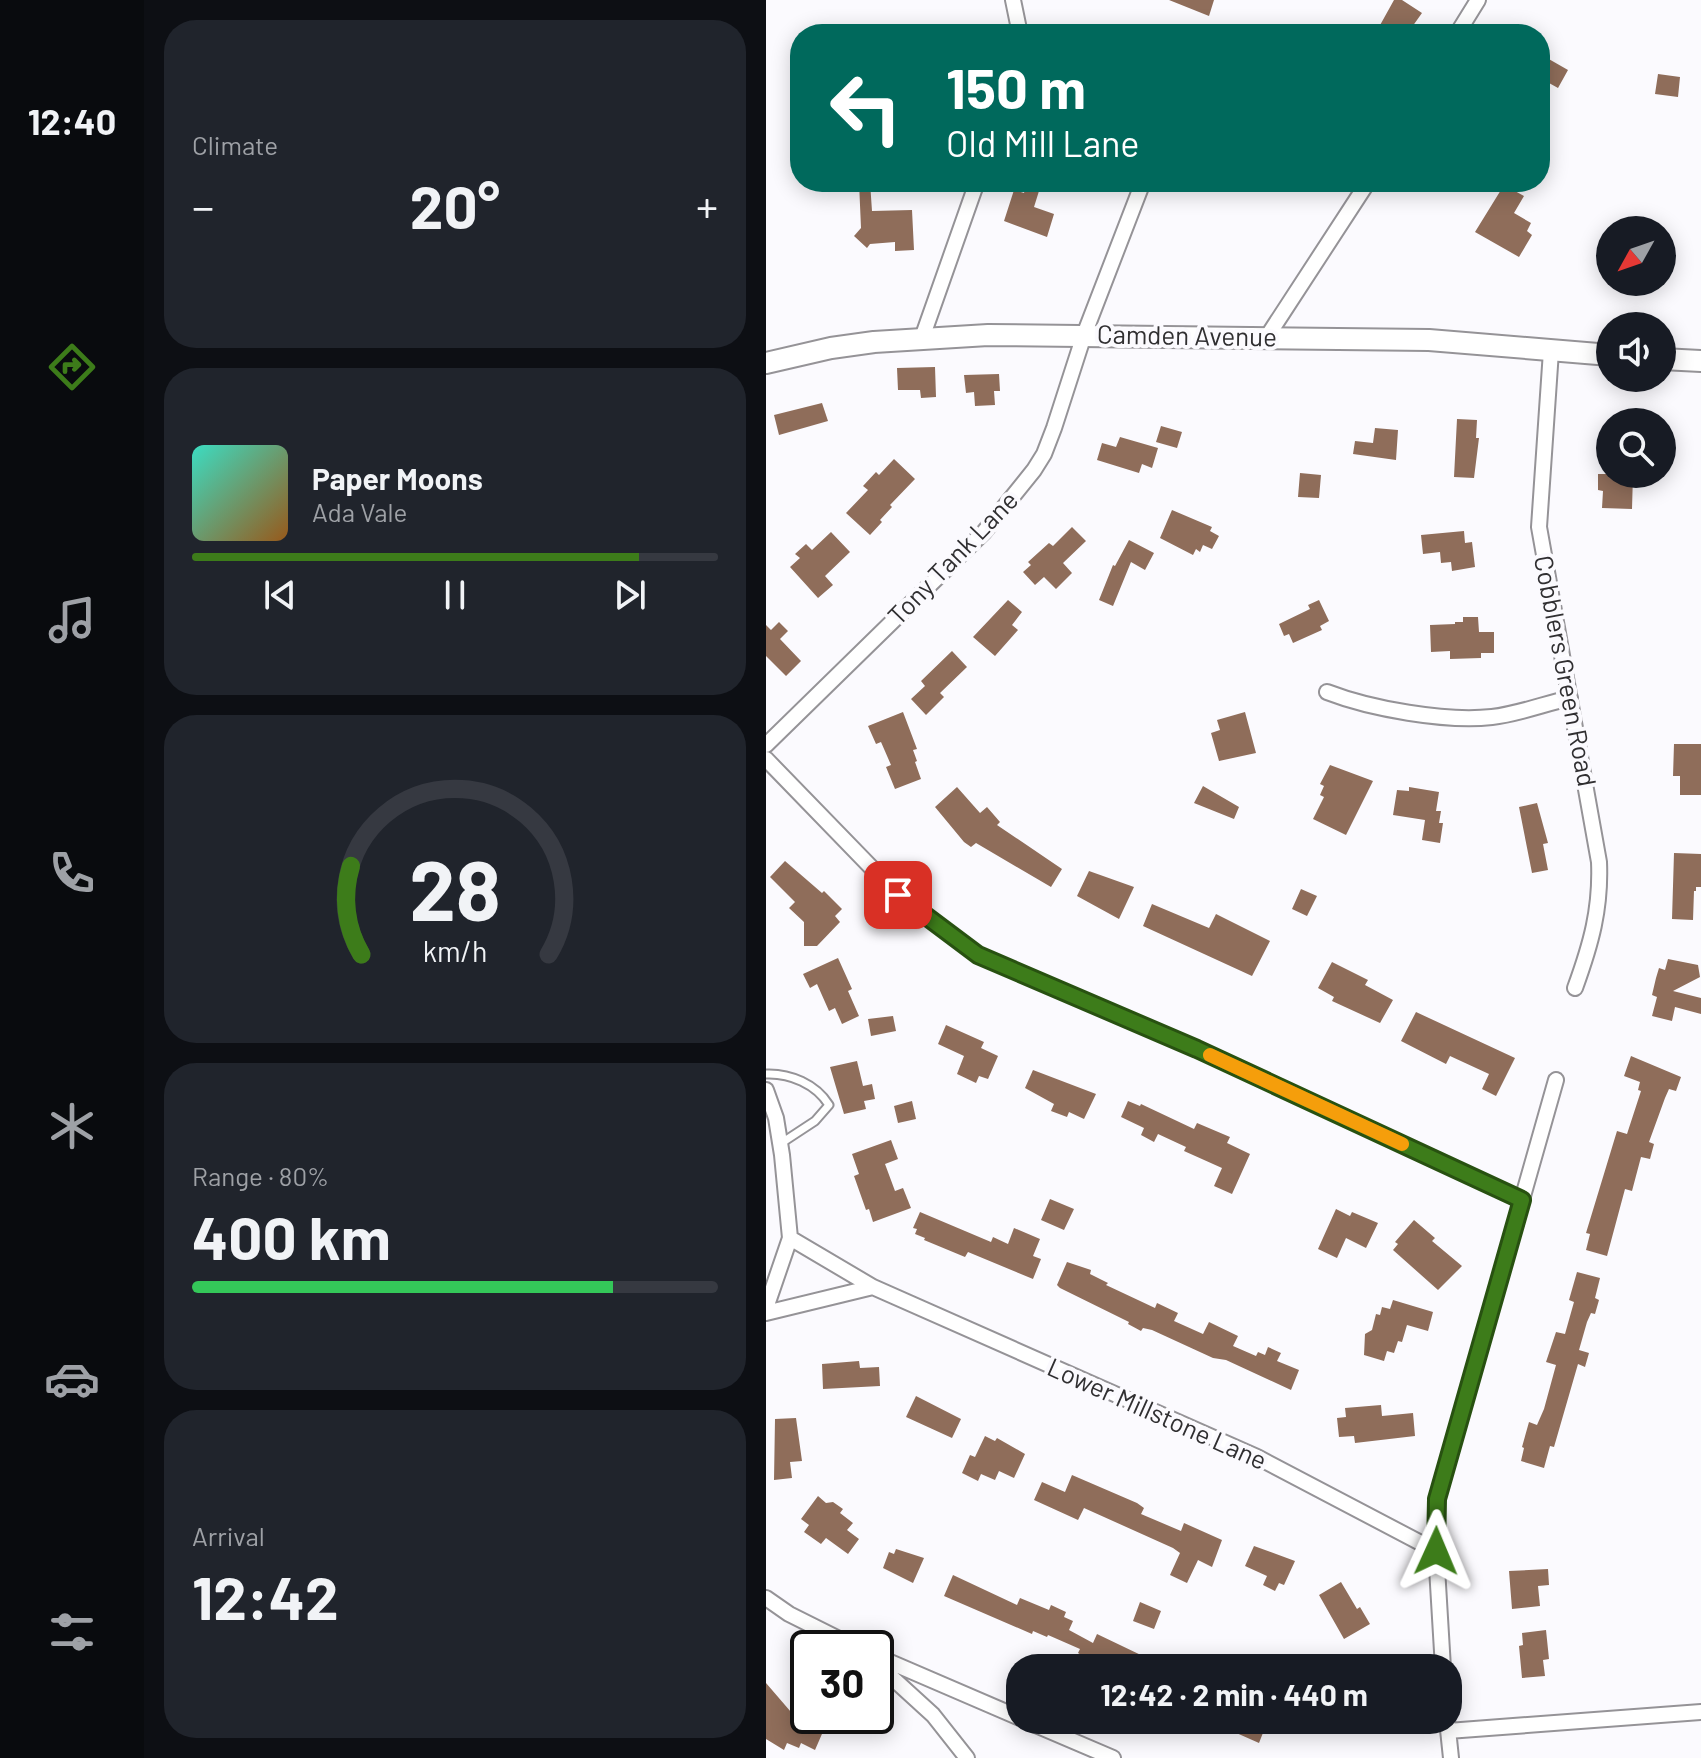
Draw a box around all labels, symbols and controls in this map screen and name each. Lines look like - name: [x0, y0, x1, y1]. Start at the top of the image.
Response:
- text: 150 m: [946, 53, 1086, 120]
- icon: left: [814, 56, 918, 160]
- text: 12:40: [28, 99, 116, 142]
- text: Old Mill Lane: [946, 121, 1139, 164]
- text: Climate: [192, 129, 278, 160]
- text: 20°: [410, 169, 500, 241]
- text: −: [192, 179, 214, 232]
- text: +: [696, 179, 718, 232]
- north arrow: [1596, 216, 1676, 296]
- map controls: [1596, 216, 1676, 488]
- button: sound: [1596, 312, 1676, 392]
- street label: Camden Avenue: [1097, 317, 1277, 352]
- icon: directions: [44, 339, 100, 395]
- button: search: [1596, 408, 1676, 488]
- text: Paper Moons: [312, 460, 483, 496]
- street label: Tony Tank Lane: [880, 484, 1023, 630]
- text: Ada Vale: [312, 496, 407, 527]
- street label: Cobblers Green Road: [1529, 552, 1604, 789]
- icon: previous: [258, 573, 302, 617]
- icon: pause: [433, 573, 477, 617]
- icon: next: [608, 573, 652, 617]
- icon: music: [44, 592, 100, 648]
- text: 28: [409, 838, 501, 938]
- icon: phone: [44, 845, 100, 901]
- pin: [864, 861, 932, 929]
- icon: arrive: [876, 873, 920, 917]
- text: km/h: [423, 933, 487, 968]
- icon: climate: [44, 1098, 100, 1154]
- text: Range · 80%: [192, 1160, 329, 1191]
- text: 400 km: [192, 1200, 391, 1272]
- street label: Lower Millstone Lane: [1043, 1350, 1272, 1475]
- icon: car: [44, 1351, 100, 1407]
- position arrow: [1394, 1509, 1478, 1593]
- text: Arrival: [192, 1520, 265, 1551]
- text: 12:42: [192, 1560, 339, 1632]
- icon: filters: [44, 1604, 100, 1660]
- speed limit sign: 30: [790, 1630, 894, 1734]
- text: 12:42 · 2 min · 440 m: [1100, 1676, 1368, 1712]

